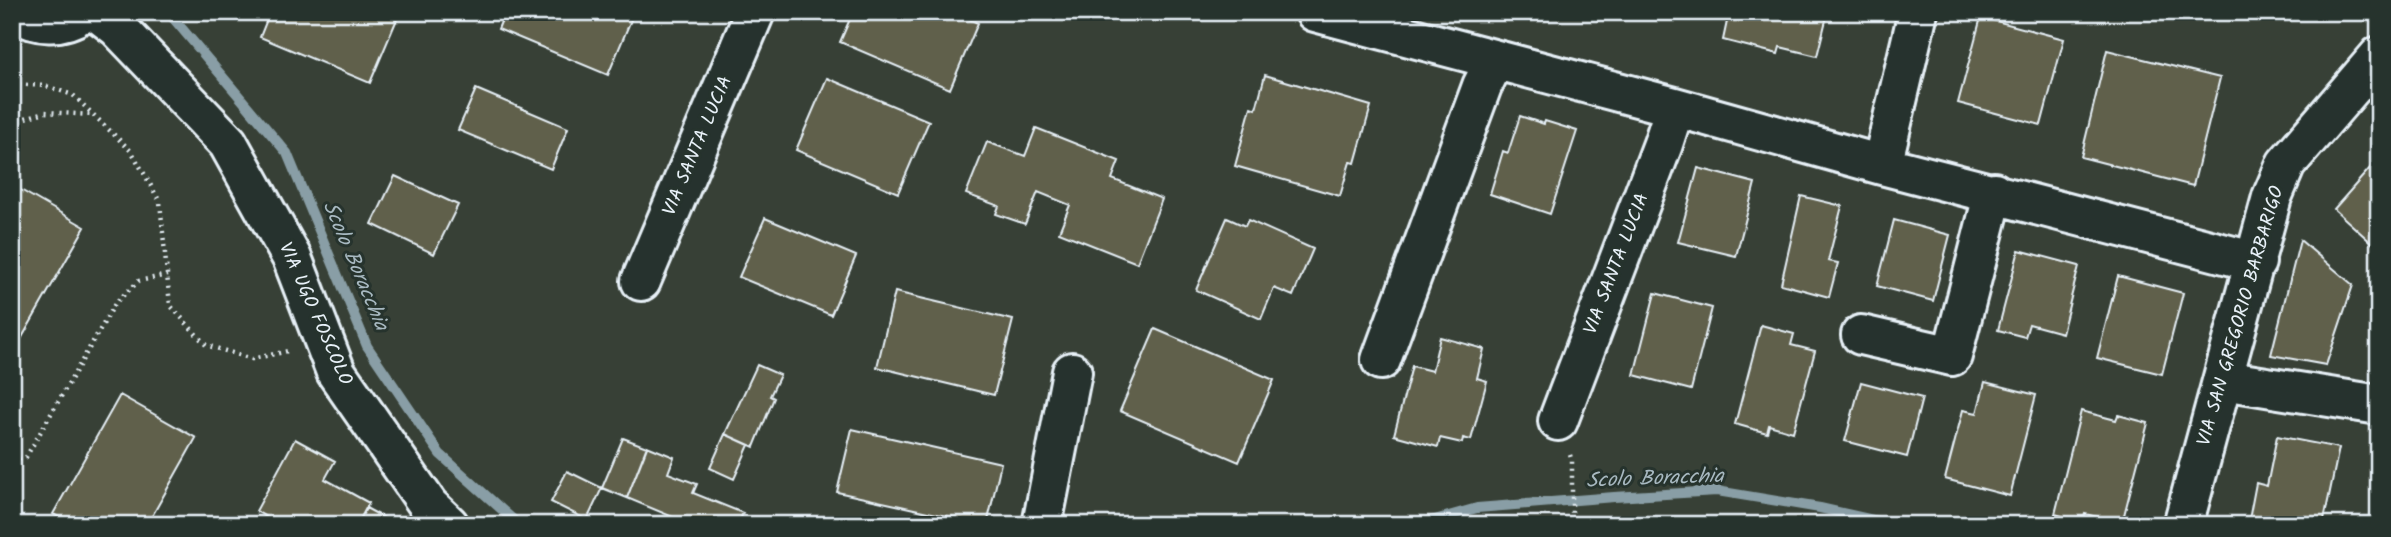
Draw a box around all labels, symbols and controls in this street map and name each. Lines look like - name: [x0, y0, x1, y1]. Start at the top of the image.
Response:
- street label: VIA SANTA LUCIA: [655, 71, 741, 221]
- street label: VIA SAN GREGORIO BARBARIGO: [2189, 182, 2293, 450]
- street label: VIA SANTA LUCIA: [1576, 189, 1658, 339]
- water label: Scolo Boracchia: [313, 196, 398, 337]
- street label: VIA UGO FOSCOLO: [270, 237, 360, 391]
- water label: Scolo Boracchia: [1586, 460, 1725, 498]

